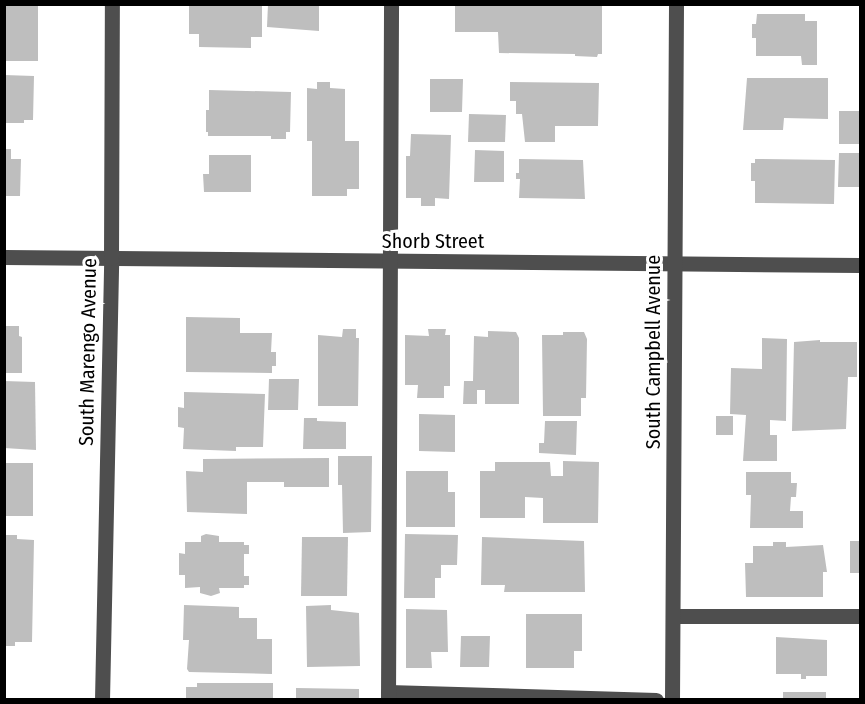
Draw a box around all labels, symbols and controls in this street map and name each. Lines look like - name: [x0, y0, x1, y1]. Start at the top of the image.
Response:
- street label: Shorb Street: [382, 229, 484, 253]
- street label: South Campbell Avenue: [641, 255, 665, 449]
- street label: South Marengo Avenue: [74, 258, 102, 446]

